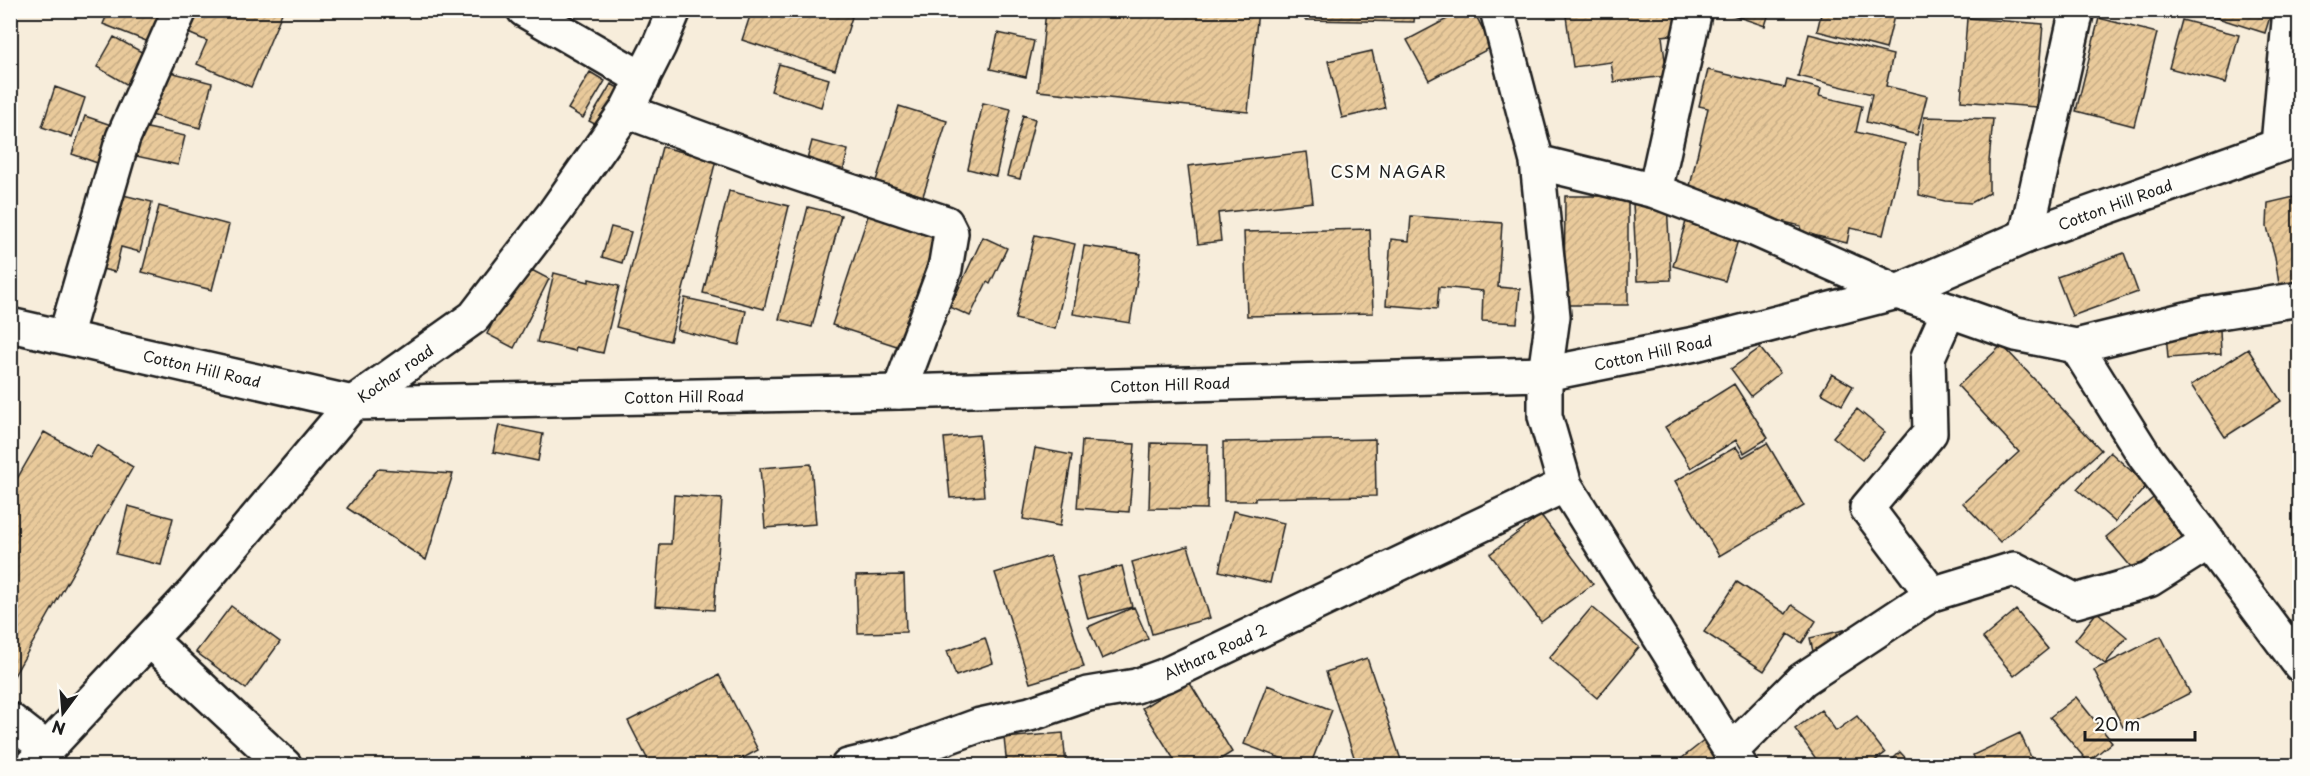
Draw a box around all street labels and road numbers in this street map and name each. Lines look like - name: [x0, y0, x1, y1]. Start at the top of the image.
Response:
- street label: Cotton Hill Road: [2055, 173, 2175, 235]
- street label: Cotton Hill Road: [1592, 328, 1714, 376]
- street label: Kochar road: [352, 338, 438, 408]
- street label: Cotton Hill Road: [141, 343, 263, 393]
- street label: Cotton Hill Road: [1110, 370, 1230, 398]
- street label: Cotton Hill Road: [624, 383, 744, 409]
- street label: Althara Road 2: [1160, 617, 1270, 685]

